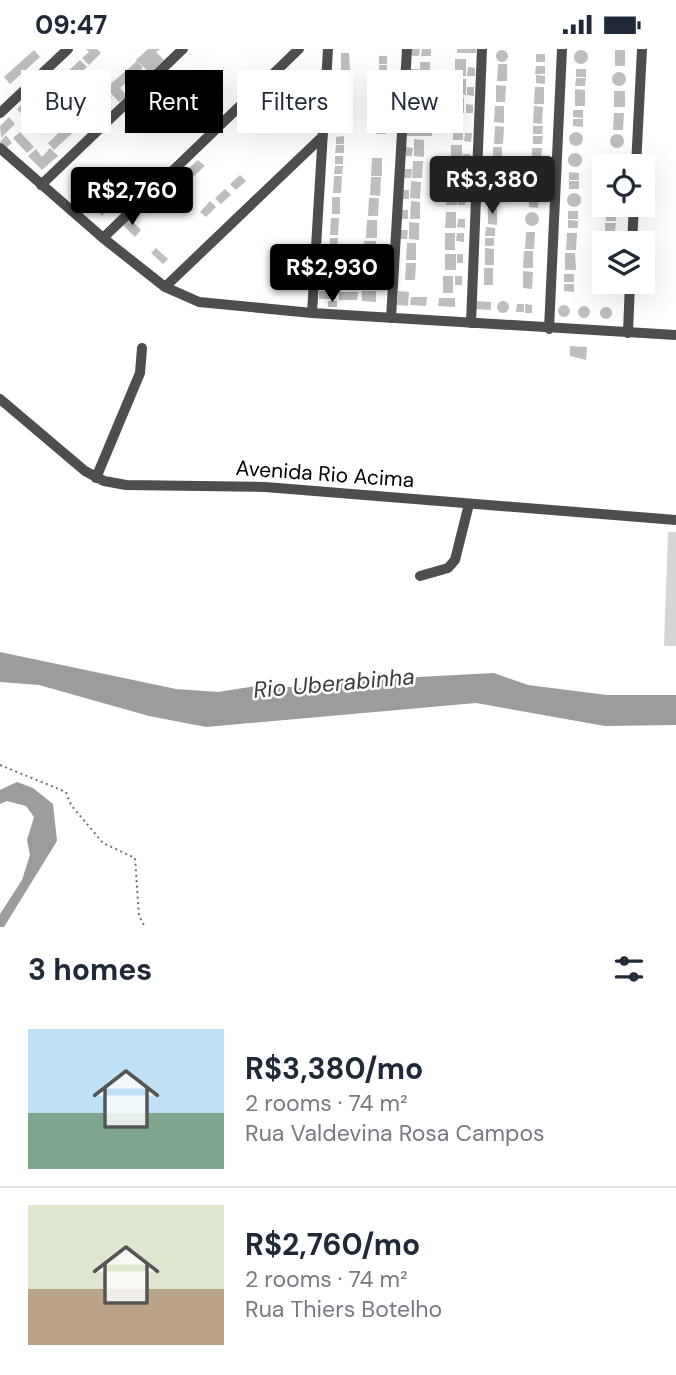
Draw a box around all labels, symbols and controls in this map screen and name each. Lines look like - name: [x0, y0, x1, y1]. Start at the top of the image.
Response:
- text: 09:47: [35, 8, 107, 42]
- chip: Buy: [21, 70, 111, 133]
- chip: Rent: [125, 70, 223, 133]
- chip: Filters: [237, 70, 353, 133]
- chip: New: [367, 70, 463, 133]
- map controls: [592, 154, 655, 294]
- button: locate: [592, 154, 655, 217]
- pin: R$3,380: [427, 157, 557, 216]
- text: R$3,380: [446, 164, 538, 194]
- pin: R$2,760: [67, 167, 197, 227]
- text: R$2,760: [87, 175, 177, 205]
- button: layers: [592, 231, 655, 294]
- pin: R$2,930: [267, 245, 397, 304]
- text: R$2,930: [286, 252, 378, 282]
- street label: Avenida Rio Acima: [235, 454, 415, 494]
- water label: Rio Uberabinha: [252, 661, 416, 705]
- text: 3 homes: [28, 950, 152, 989]
- icon: filters: [610, 950, 648, 988]
- text: R$3,380/mo: [245, 1049, 423, 1088]
- icon: home: [84, 1057, 168, 1141]
- text: 2 rooms · 74 m²: [245, 1088, 408, 1118]
- text: Rua Valdevina Rosa Campos: [245, 1118, 545, 1148]
- text: R$2,760/mo: [245, 1225, 420, 1264]
- icon: home: [84, 1233, 168, 1317]
- text: 2 rooms · 74 m²: [245, 1264, 408, 1294]
- text: Rua Thiers Botelho: [245, 1294, 442, 1324]

